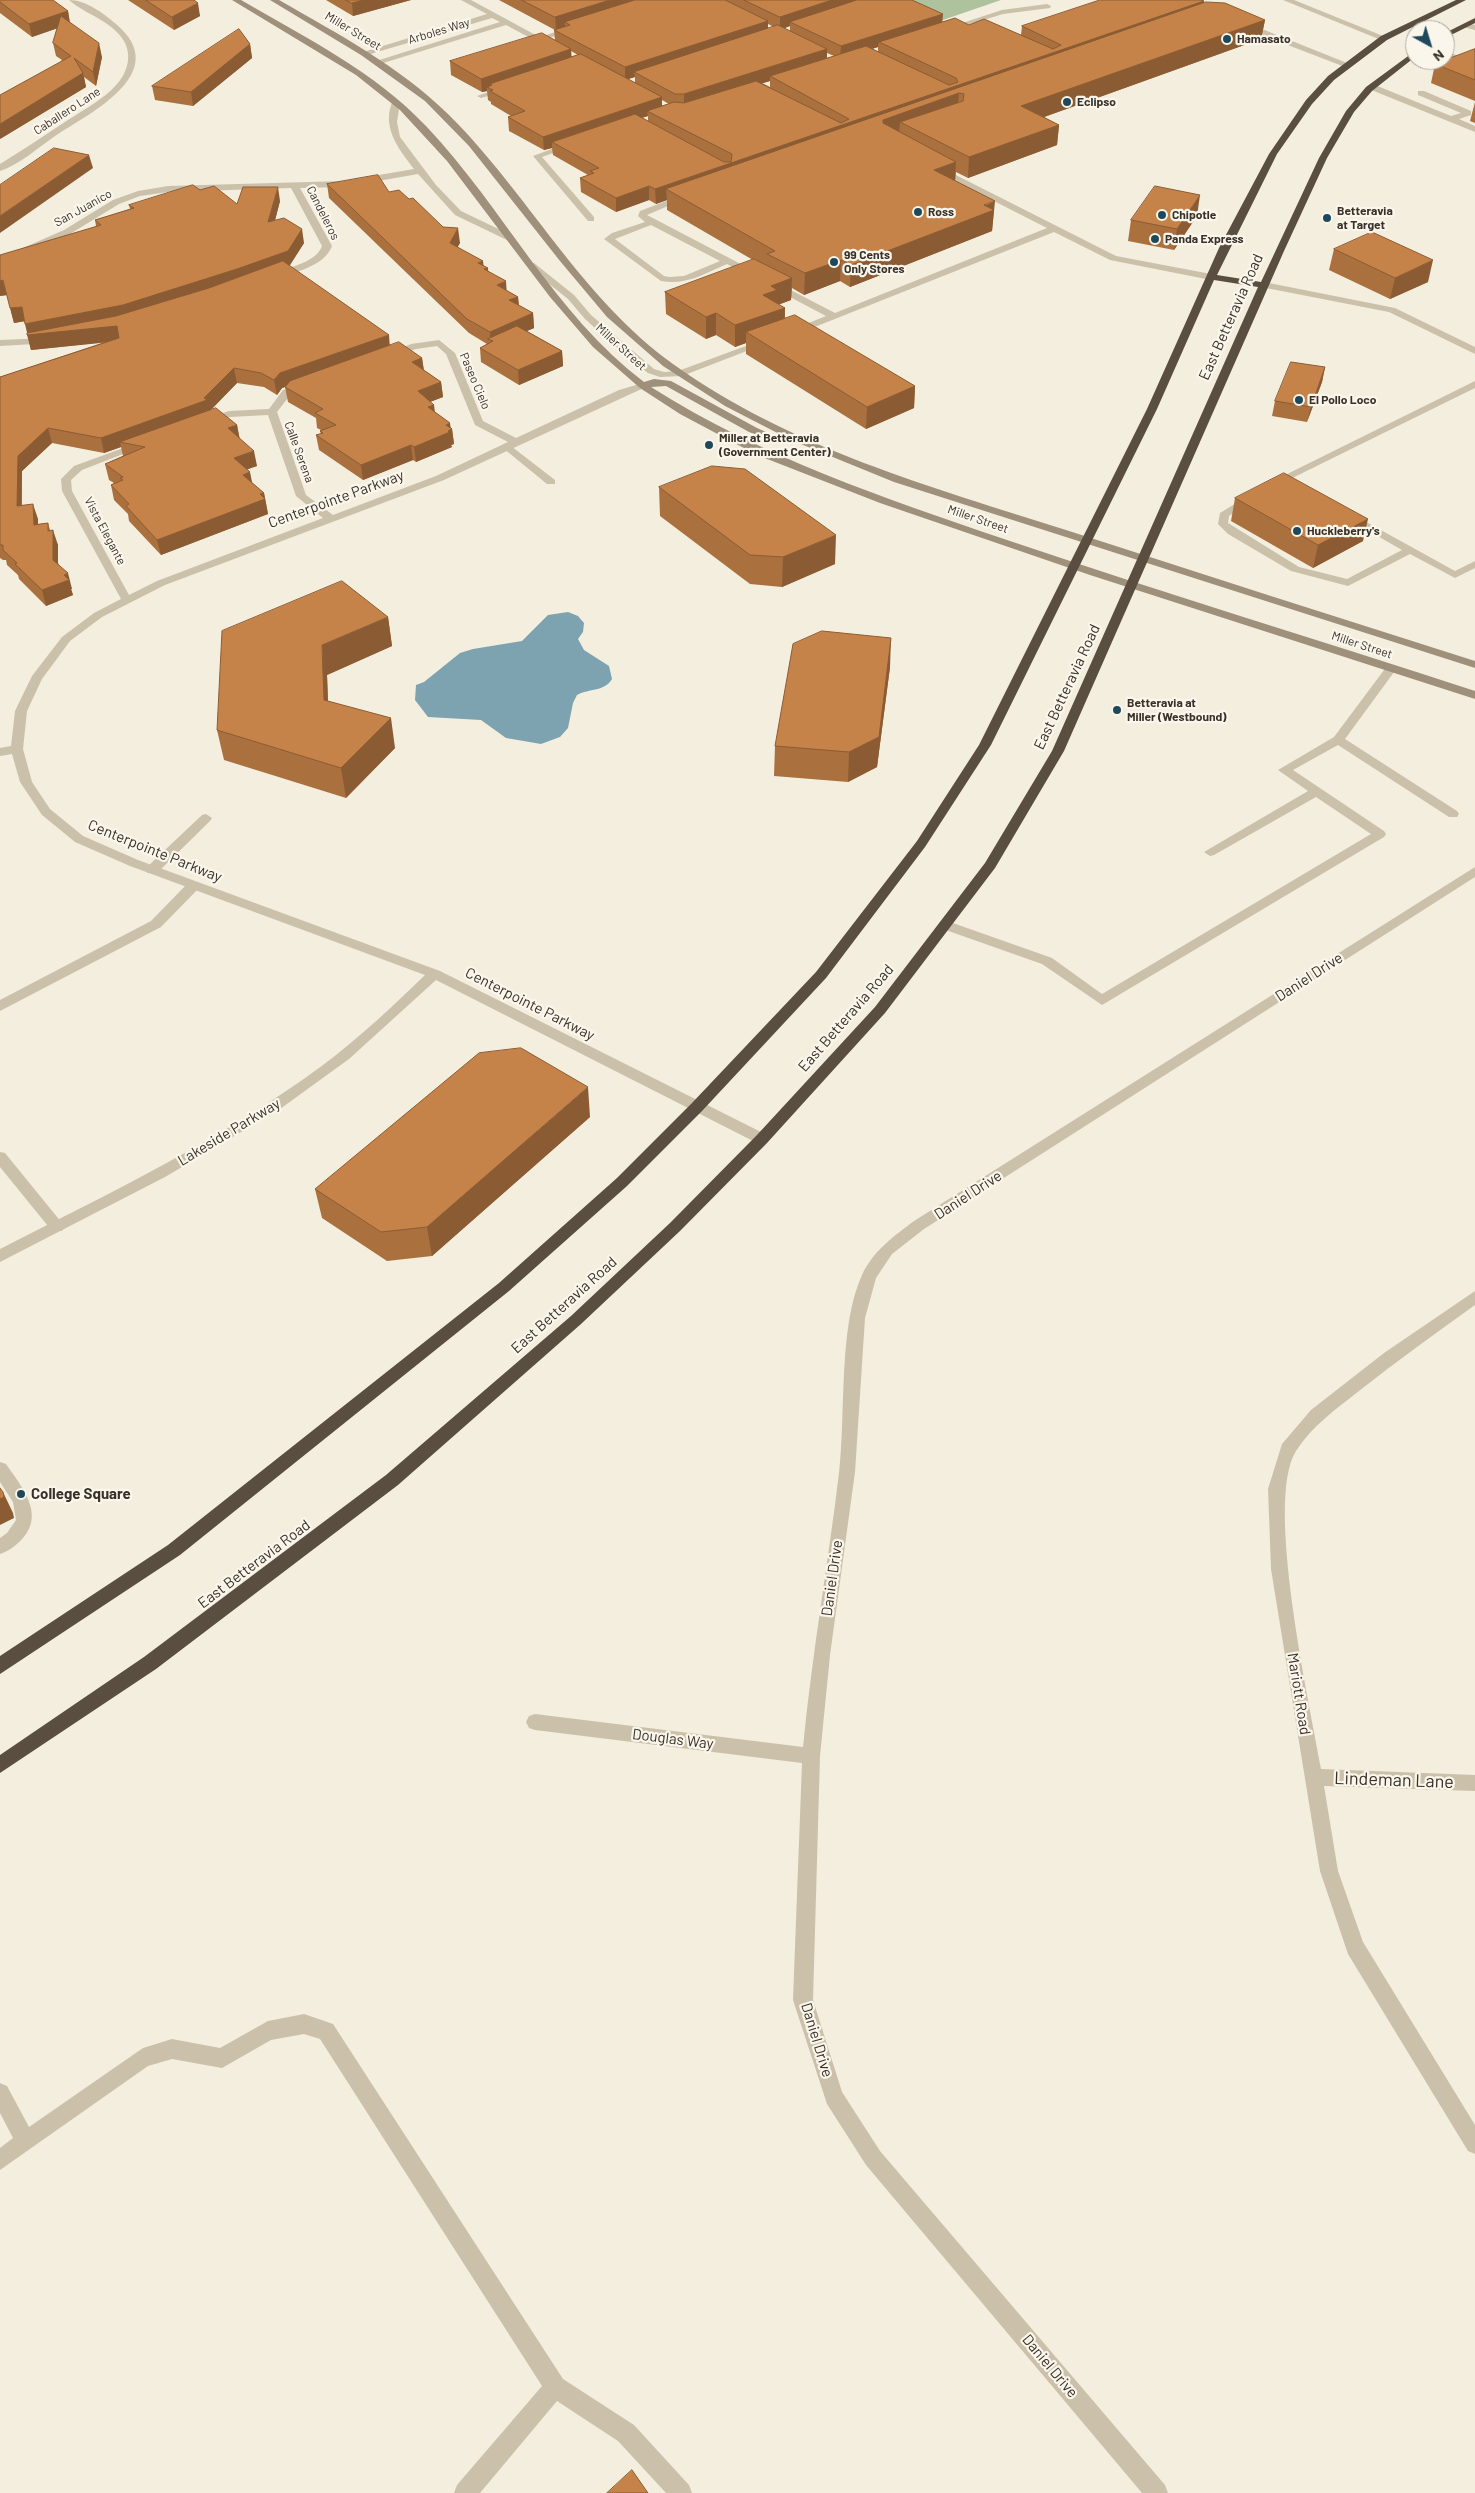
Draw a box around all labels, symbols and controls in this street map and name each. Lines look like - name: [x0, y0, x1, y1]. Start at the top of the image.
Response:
- street label: Miller Street: [322, 9, 384, 53]
- street label: Arboles Way: [407, 15, 471, 47]
- north arrow: [1405, 20, 1455, 70]
- place label: Hamasato: [1237, 32, 1291, 46]
- marker: Hamasato: [1221, 33, 1233, 45]
- text: N: [1430, 47, 1448, 66]
- street label: Caballero Lane: [31, 84, 103, 138]
- place label: Eclipso: [1077, 95, 1116, 109]
- marker: Eclipso: [1061, 96, 1073, 108]
- street label: Candeleros: [303, 184, 343, 242]
- street label: San Juanico: [52, 186, 114, 230]
- place label: Betteravia at Target: [1337, 204, 1393, 232]
- place label: Ross: [928, 205, 954, 219]
- marker: Ross: [912, 206, 924, 218]
- place label: Chipotle: [1172, 208, 1216, 222]
- marker: Chipotle: [1156, 209, 1168, 221]
- marker: Betteravia at Target: [1321, 212, 1333, 224]
- place label: Panda Express: [1165, 232, 1244, 246]
- marker: Panda Express: [1149, 233, 1161, 245]
- place label: 99 Cents Only Stores: [844, 248, 905, 276]
- street label: East Betteravia Road: [1195, 251, 1267, 383]
- marker: 99 Cents Only Stores: [828, 256, 840, 268]
- street label: Miller Street: [593, 321, 649, 373]
- street label: Paseo Cielo: [457, 350, 493, 412]
- place label: El Pollo Loco: [1309, 393, 1376, 407]
- marker: El Pollo Loco: [1293, 394, 1305, 406]
- street label: Calle Serena: [281, 419, 317, 485]
- place label: Miller at Betteravia (Government Center): [719, 431, 831, 459]
- marker: Miller at Betteravia (Government Center): [703, 439, 715, 451]
- street label: Centerpointe Parkway: [266, 466, 406, 532]
- street label: Vista Elegante: [81, 495, 129, 567]
- street label: Miller Street: [946, 502, 1010, 536]
- place label: Huckleberry's: [1307, 524, 1380, 538]
- marker: Huckleberry's: [1291, 525, 1303, 537]
- street label: East Betteravia Road: [1030, 621, 1104, 753]
- street label: Miller Street: [1330, 628, 1394, 662]
- place label: Betteravia at Miller (Westbound): [1127, 696, 1226, 724]
- marker: Betteravia at Miller (Westbound): [1111, 704, 1123, 716]
- street label: Centerpointe Parkway: [85, 816, 225, 886]
- street label: Daniel Drive: [1272, 949, 1346, 1005]
- street label: East Betteravia Road: [795, 961, 897, 1075]
- street label: Centerpointe Parkway: [462, 964, 598, 1044]
- street label: Lakeside Parkway: [175, 1094, 283, 1170]
- street label: Daniel Drive: [931, 1167, 1005, 1223]
- street label: East Betteravia Road: [507, 1253, 621, 1357]
- place label: College Square: [31, 1485, 131, 1503]
- marker: College Square: [15, 1488, 27, 1500]
- street label: East Betteravia Road: [194, 1516, 314, 1612]
- street label: Daniel Drive: [818, 1539, 846, 1617]
- street label: Mariott Road: [1284, 1652, 1314, 1736]
- street label: Douglas Way: [631, 1725, 715, 1753]
- street label: Lindeman Lane: [1334, 1767, 1454, 1793]
- street label: Daniel Drive: [797, 2001, 837, 2079]
- street label: Daniel Drive: [1018, 2331, 1082, 2401]

